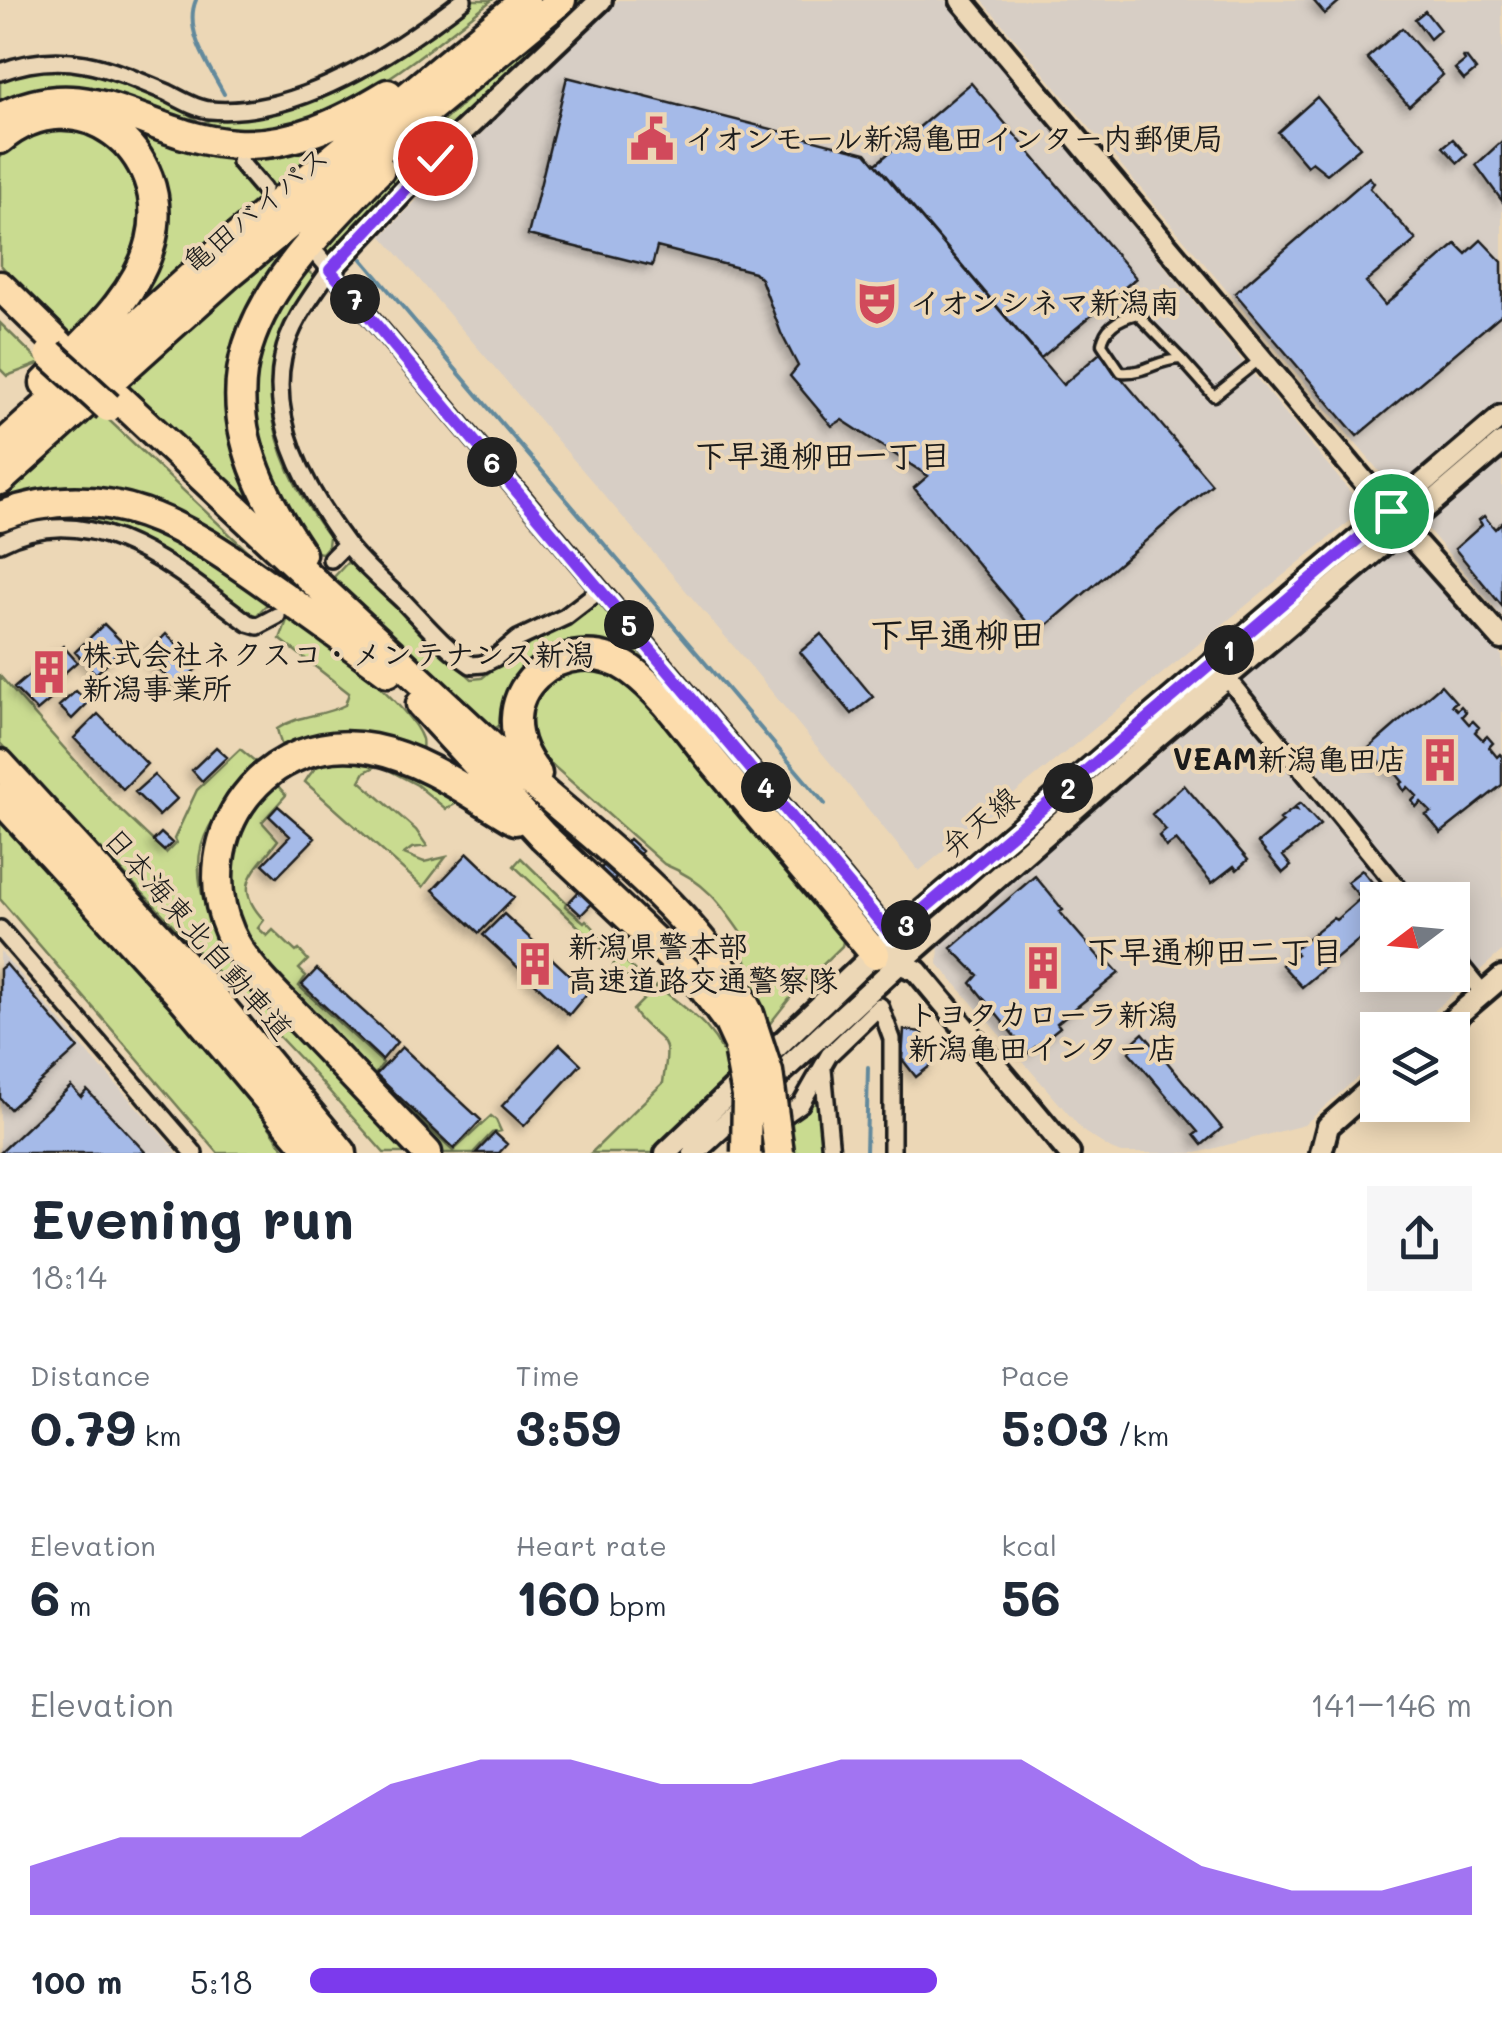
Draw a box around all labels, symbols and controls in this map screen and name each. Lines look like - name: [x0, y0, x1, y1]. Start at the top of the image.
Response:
- public building icon: イオンモール新潟亀田インター内郵便局: [628, 115, 676, 163]
- pin: [393, 116, 478, 201]
- place label: イオンモール新潟亀田インター内郵便局: [685, 117, 1223, 157]
- icon: check: [408, 131, 463, 186]
- street label: 亀田バイパス: [173, 135, 336, 281]
- pin: 7: [330, 274, 380, 324]
- theatre icon: イオンシネマ新潟南: [853, 279, 901, 327]
- text: 7: [347, 281, 363, 317]
- place label: イオンシネマ新潟南: [910, 281, 1179, 321]
- district label: 下早通柳田一丁目: [695, 433, 951, 475]
- pin: 6: [467, 437, 517, 487]
- text: 6: [484, 444, 500, 480]
- pin: [1349, 469, 1434, 554]
- icon: arrive: [1364, 484, 1419, 539]
- pin: 5: [604, 600, 654, 650]
- text: 5: [621, 607, 637, 643]
- district label: 下早通柳田: [869, 610, 1045, 656]
- pin: 1: [1204, 625, 1254, 675]
- text: 1: [1223, 632, 1235, 668]
- place label: 株式会社ネクスコ・メンテナンス新潟 新潟事業所: [82, 633, 594, 707]
- building icon: 株式会社ネクスコ・メンテナンス新潟 新潟事業所: [25, 648, 73, 696]
- building icon: VEAM新潟亀田店: [1416, 736, 1464, 784]
- place label: VEAM新潟亀田店: [1173, 738, 1407, 778]
- pin: 4: [741, 762, 791, 812]
- pin: 2: [1043, 763, 1093, 813]
- text: 4: [757, 769, 775, 805]
- text: 2: [1060, 770, 1076, 806]
- street label: 弁天線: [931, 776, 1026, 865]
- street label: 日本海東北自動車道: [96, 818, 303, 1048]
- north arrow: [1360, 882, 1470, 992]
- map controls: [1360, 882, 1470, 1122]
- pin: 3: [881, 900, 931, 950]
- text: 3: [898, 907, 914, 943]
- place label: 新潟県警本部 高速道路交通警察隊: [568, 925, 838, 999]
- district label: 下早通柳田二丁目: [1087, 929, 1343, 971]
- building icon: 新潟県警本部 高速道路交通警察隊: [511, 940, 559, 988]
- building icon: トヨタカローラ新潟 新潟亀田インター店: [1019, 944, 1067, 992]
- place label: トヨタカローラ新潟 新潟亀田インター店: [908, 993, 1178, 1067]
- button: layers: [1360, 1012, 1470, 1122]
- text: Evening run: [30, 1181, 354, 1253]
- button: share: [1367, 1186, 1472, 1291]
- text: 18:14: [30, 1255, 107, 1297]
- text: Distance: [30, 1357, 151, 1393]
- text: Time: [516, 1357, 579, 1393]
- text: Pace: [1001, 1357, 1070, 1393]
- text: 0.79: [30, 1393, 135, 1459]
- text: 3:59: [516, 1393, 621, 1459]
- text: 5:03: [1001, 1393, 1109, 1459]
- text: km: [135, 1417, 182, 1453]
- text: /km: [1109, 1417, 1169, 1453]
- text: Elevation: [30, 1527, 156, 1563]
- text: Heart rate: [516, 1527, 667, 1563]
- text: kcal: [1001, 1527, 1057, 1563]
- text: 6: [30, 1563, 60, 1629]
- text: 160: [516, 1563, 600, 1629]
- text: 56: [1001, 1563, 1061, 1629]
- text: m: [60, 1587, 92, 1623]
- text: bpm: [600, 1587, 667, 1623]
- text: Elevation: [30, 1683, 174, 1725]
- text: 141–146 m: [1310, 1683, 1472, 1725]
- text: 100 m: [30, 1960, 122, 2002]
- text: 5:18: [190, 1960, 252, 2002]

